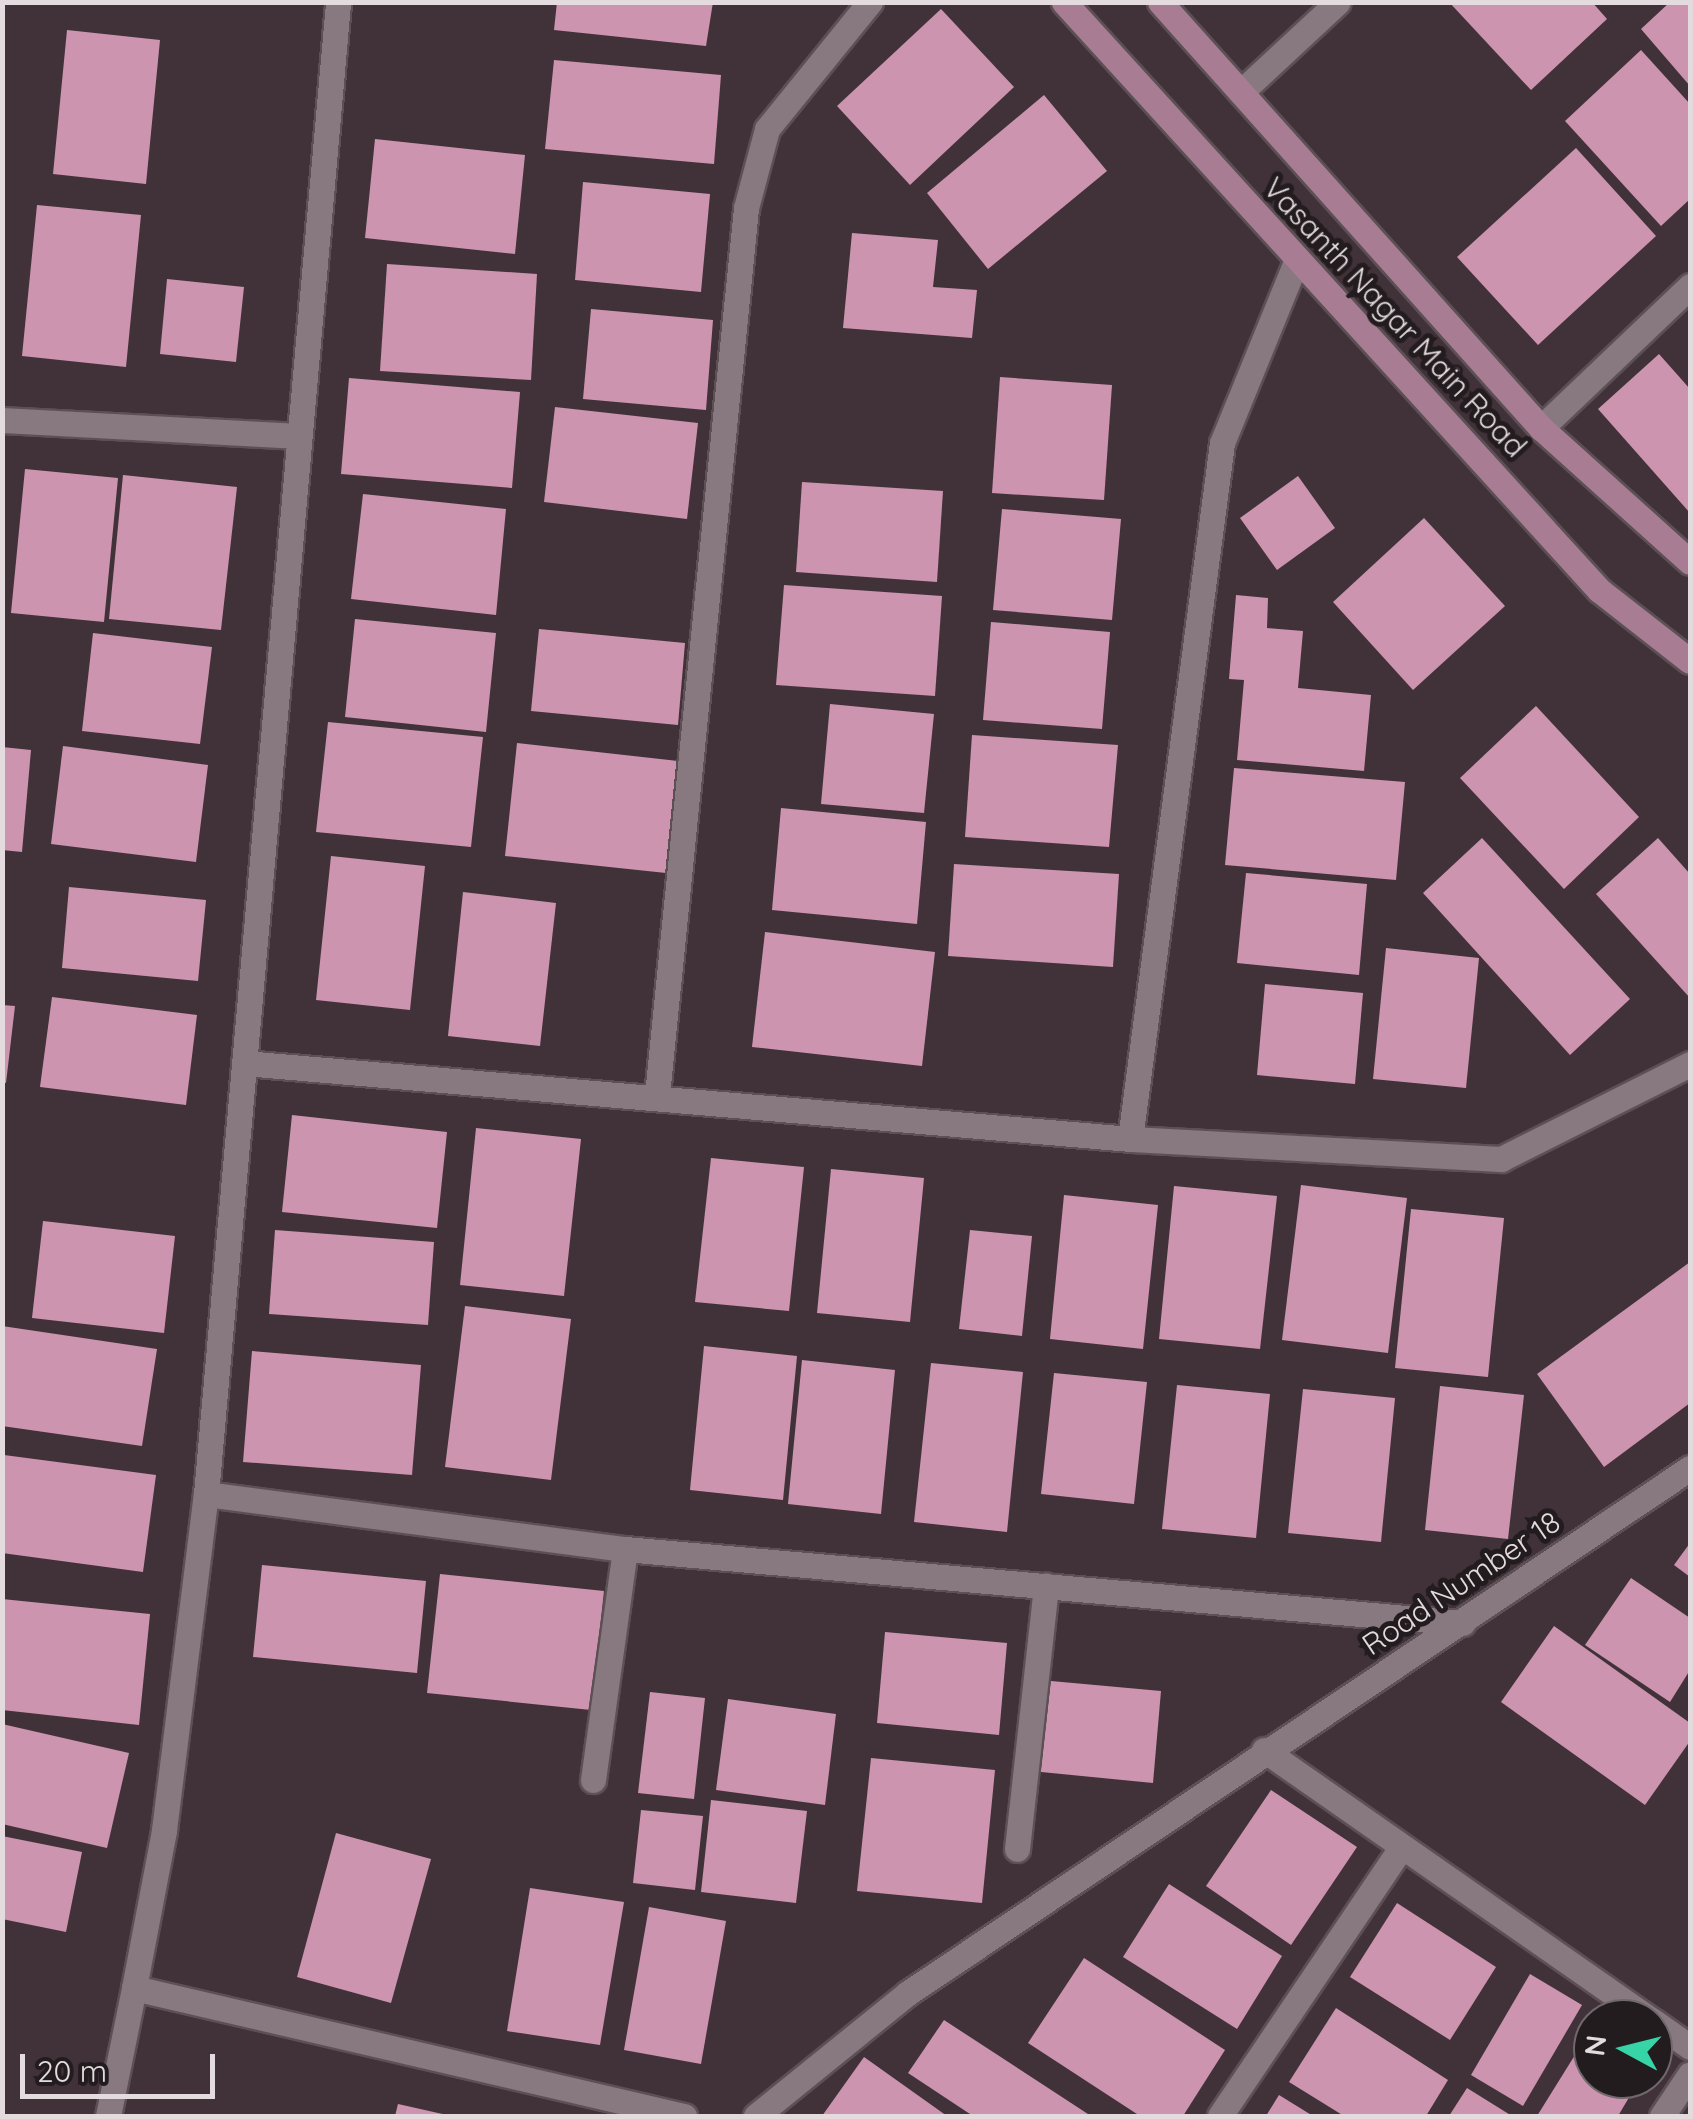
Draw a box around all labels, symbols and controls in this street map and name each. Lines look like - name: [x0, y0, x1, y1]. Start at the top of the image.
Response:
- street label: Vasanth Nagar Main Road: [1256, 170, 1534, 464]
- street label: Road Number 18: [1355, 1503, 1567, 1663]
- north arrow: [1573, 1999, 1673, 2099]
- text: N: [1576, 2033, 1613, 2058]
- scale bar: [25, 2034, 220, 2096]
- text: 20 m: [37, 2052, 107, 2090]

